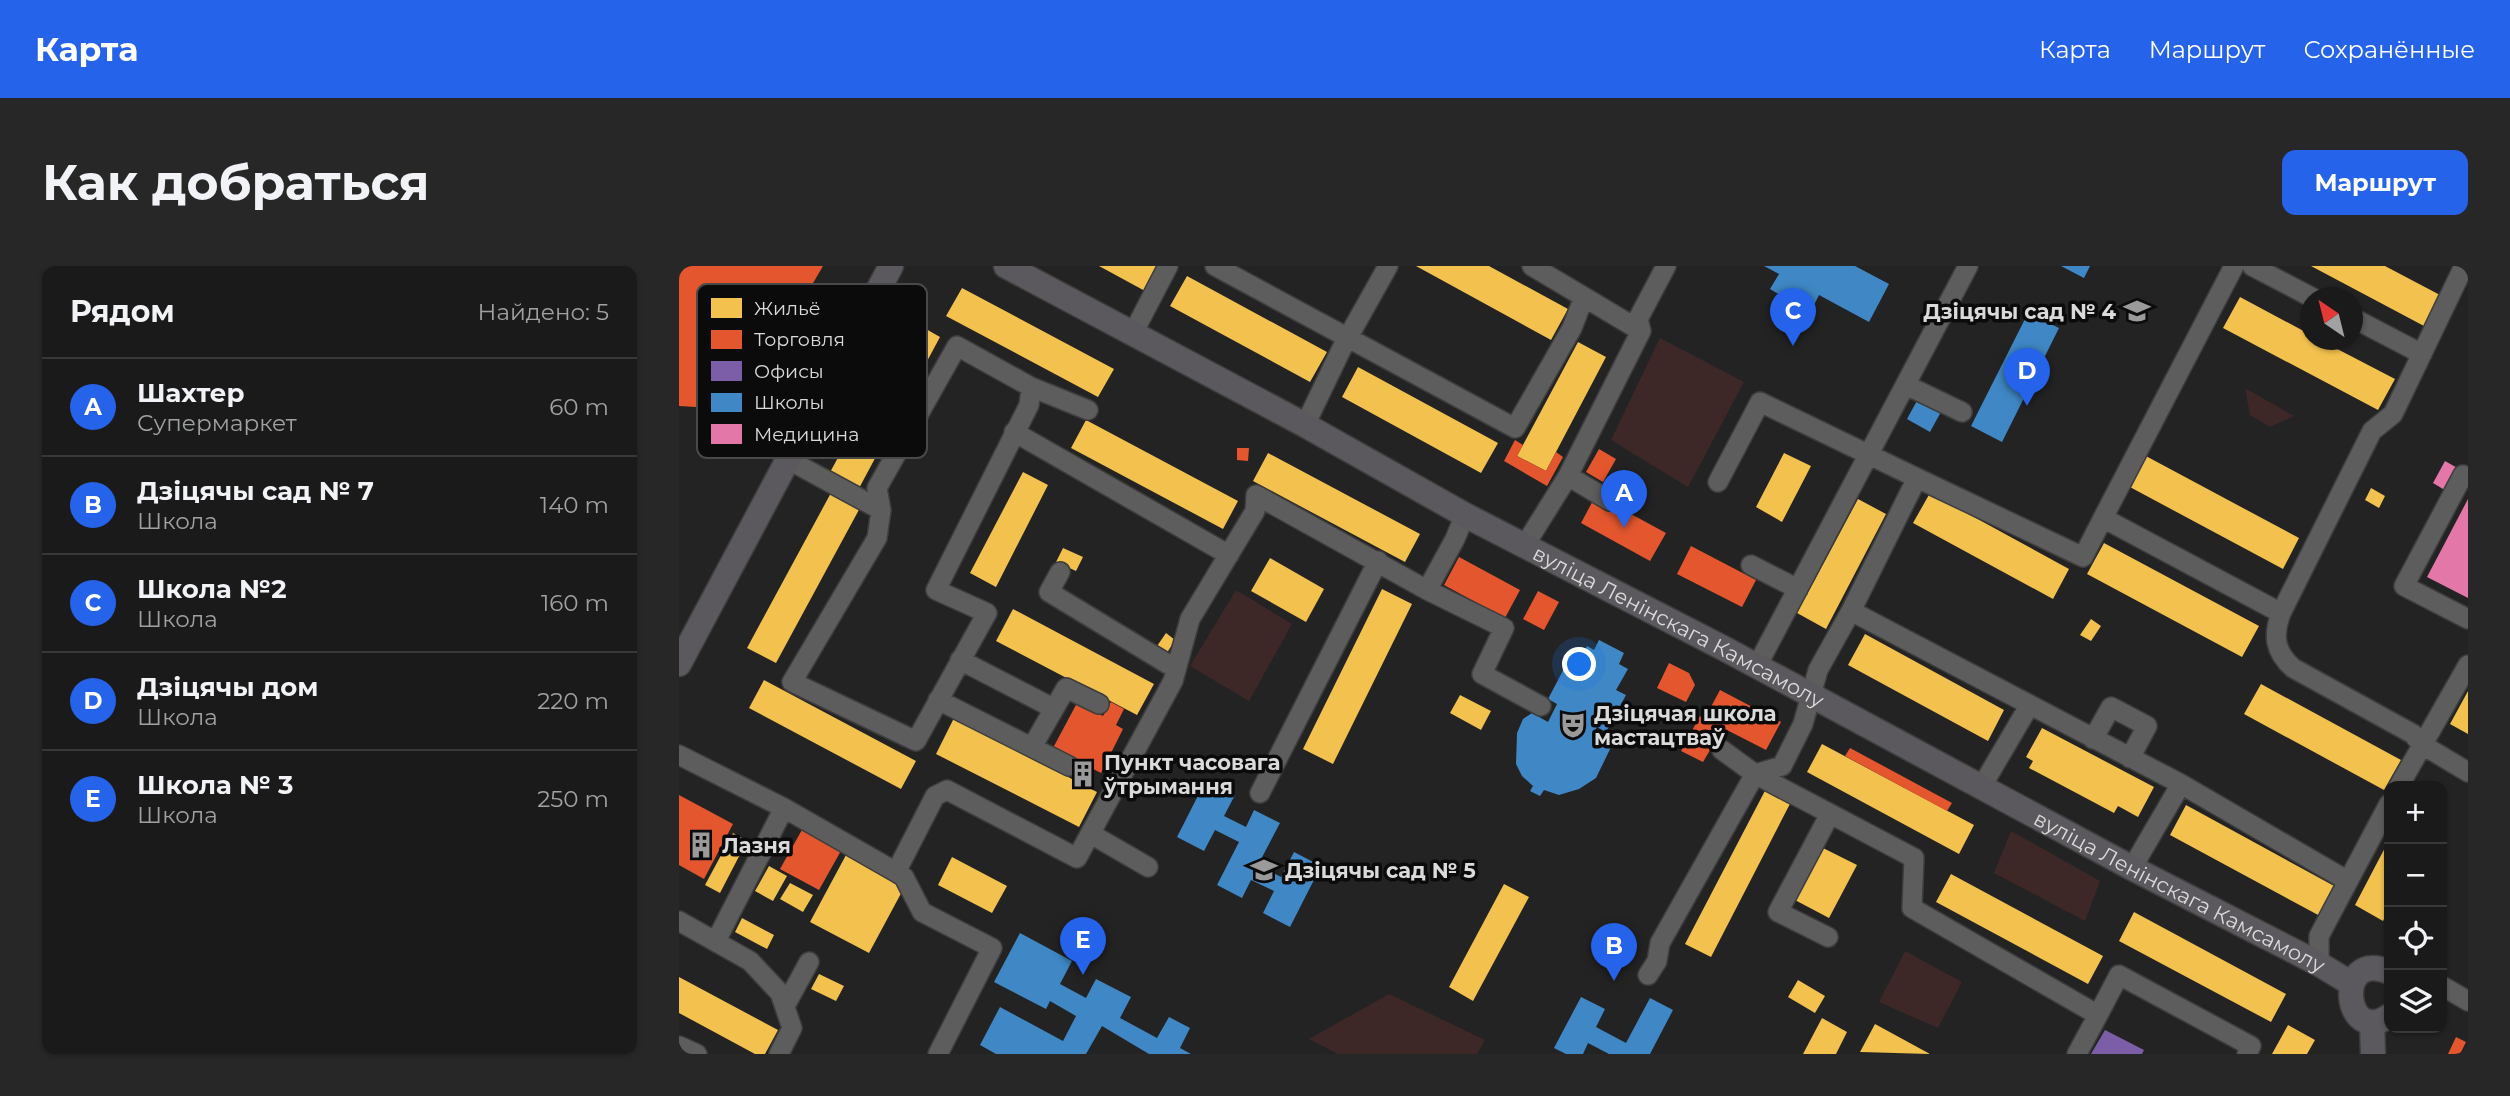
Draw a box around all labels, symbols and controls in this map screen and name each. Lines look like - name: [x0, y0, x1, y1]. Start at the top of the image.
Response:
- text: Карта: [35, 29, 138, 69]
- text: Карта: [2039, 35, 2111, 64]
- text: Маршрут: [2149, 35, 2265, 64]
- text: Сохранённые: [2303, 35, 2475, 64]
- button: Маршрут: [2282, 150, 2468, 215]
- text: Как добраться: [42, 153, 430, 212]
- legend: [697, 284, 927, 458]
- north arrow: [2300, 287, 2363, 350]
- pin: C: [1770, 288, 1816, 346]
- text: Рядом: [70, 293, 175, 330]
- school or university icon: Дзіцячы сад № 4: [2122, 296, 2152, 326]
- text: Жильё: [754, 297, 821, 320]
- text: Найдено: 5: [478, 298, 609, 326]
- place label: Дзіцячы сад № 4: [1923, 299, 2117, 324]
- text: Торговля: [754, 328, 845, 351]
- pin: D: [2004, 348, 2050, 406]
- text: Офисы: [754, 360, 824, 383]
- text: Шахтер: [137, 377, 245, 409]
- text: Школы: [754, 391, 824, 414]
- text: A: [84, 393, 102, 421]
- text: 60 m: [549, 393, 609, 421]
- text: Супермаркет: [137, 409, 297, 437]
- text: Медицина: [754, 423, 859, 446]
- pin: A: [1601, 470, 1647, 528]
- text: Дзіцячы сад № 7: [137, 475, 374, 507]
- text: B: [84, 491, 102, 519]
- text: 140 m: [540, 491, 609, 519]
- text: Школа: [137, 507, 218, 535]
- street label: вуліца Ленінскага Камсамолу: [1529, 540, 1829, 713]
- text: Школа №2: [137, 573, 287, 605]
- text: C: [85, 589, 101, 617]
- text: 160 m: [541, 589, 609, 617]
- text: Школа: [137, 605, 218, 633]
- your location: [1562, 647, 1596, 681]
- text: Дзіцячы дом: [137, 671, 318, 703]
- text: D: [84, 687, 103, 715]
- text: 220 m: [537, 687, 609, 715]
- place label: Дзіцячая школа мастацтваў: [1594, 701, 1777, 750]
- text: Школа: [137, 703, 218, 731]
- theatre icon: Дзіцячая школа мастацтваў: [1558, 710, 1588, 740]
- place label: Пункт часовага ўтрымання: [1103, 750, 1280, 799]
- building icon: Пункт часовага ўтрымання: [1068, 759, 1098, 789]
- text: Школа № 3: [137, 769, 293, 801]
- map controls: [2384, 781, 2447, 1033]
- button: +: [2384, 781, 2447, 844]
- text: E: [85, 785, 101, 813]
- text: 250 m: [537, 785, 609, 813]
- text: Школа: [137, 801, 218, 829]
- street label: вуліца Ленінскага Камсамолу: [2030, 805, 2330, 978]
- building icon: Лазня: [686, 830, 716, 860]
- place label: Лазня: [722, 833, 791, 858]
- button: −: [2384, 844, 2447, 907]
- school or university icon: Дзіцячы сад № 5: [1249, 855, 1279, 885]
- place label: Дзіцячы сад № 5: [1285, 858, 1476, 883]
- button: locate: [2384, 907, 2447, 970]
- pin: E: [1060, 917, 1106, 975]
- pin: B: [1591, 923, 1637, 981]
- button: layers: [2384, 970, 2447, 1033]

